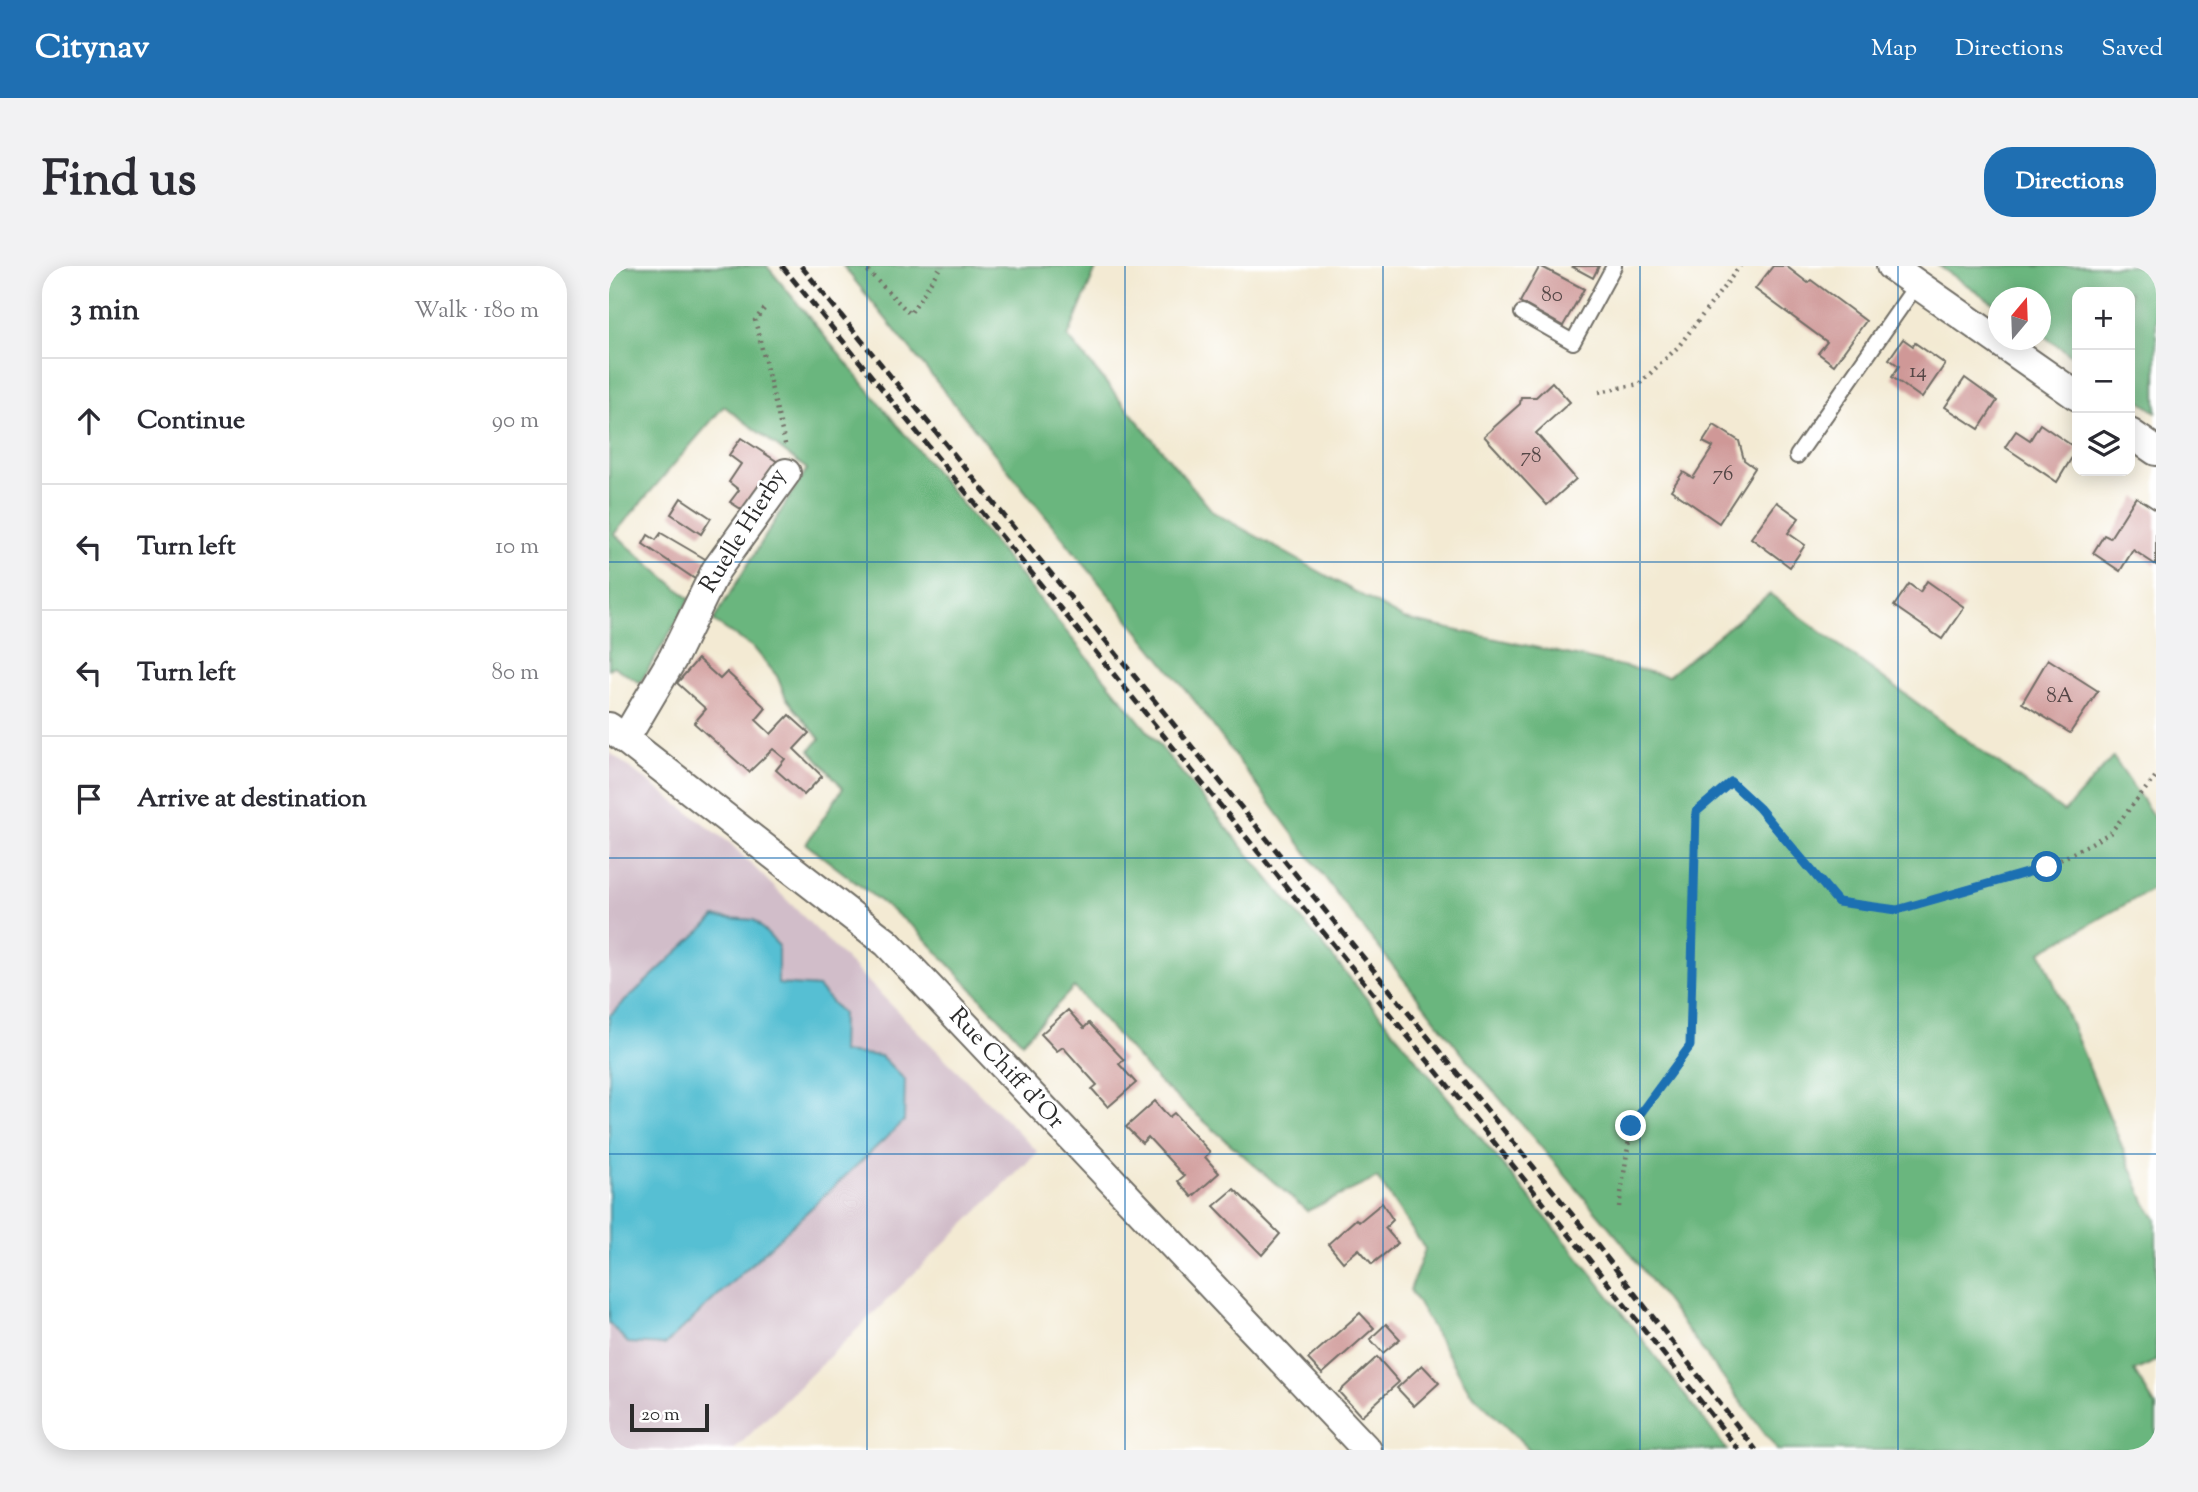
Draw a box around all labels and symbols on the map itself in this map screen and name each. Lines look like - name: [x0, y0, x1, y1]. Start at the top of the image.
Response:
- house number: 80: [1541, 281, 1563, 311]
- north arrow: [1988, 287, 2051, 350]
- house number: 14: [1909, 357, 1927, 387]
- house number: 78: [1520, 442, 1542, 472]
- house number: 76: [1713, 460, 1733, 490]
- street label: Ruelle Hierby: [692, 462, 796, 600]
- house number: 8A: [2046, 682, 2074, 712]
- route start: [2031, 851, 2062, 882]
- street label: Rue Chiff d'Or: [940, 1000, 1072, 1138]
- route end: [1615, 1110, 1646, 1141]
- scale bar: [630, 1401, 709, 1433]

